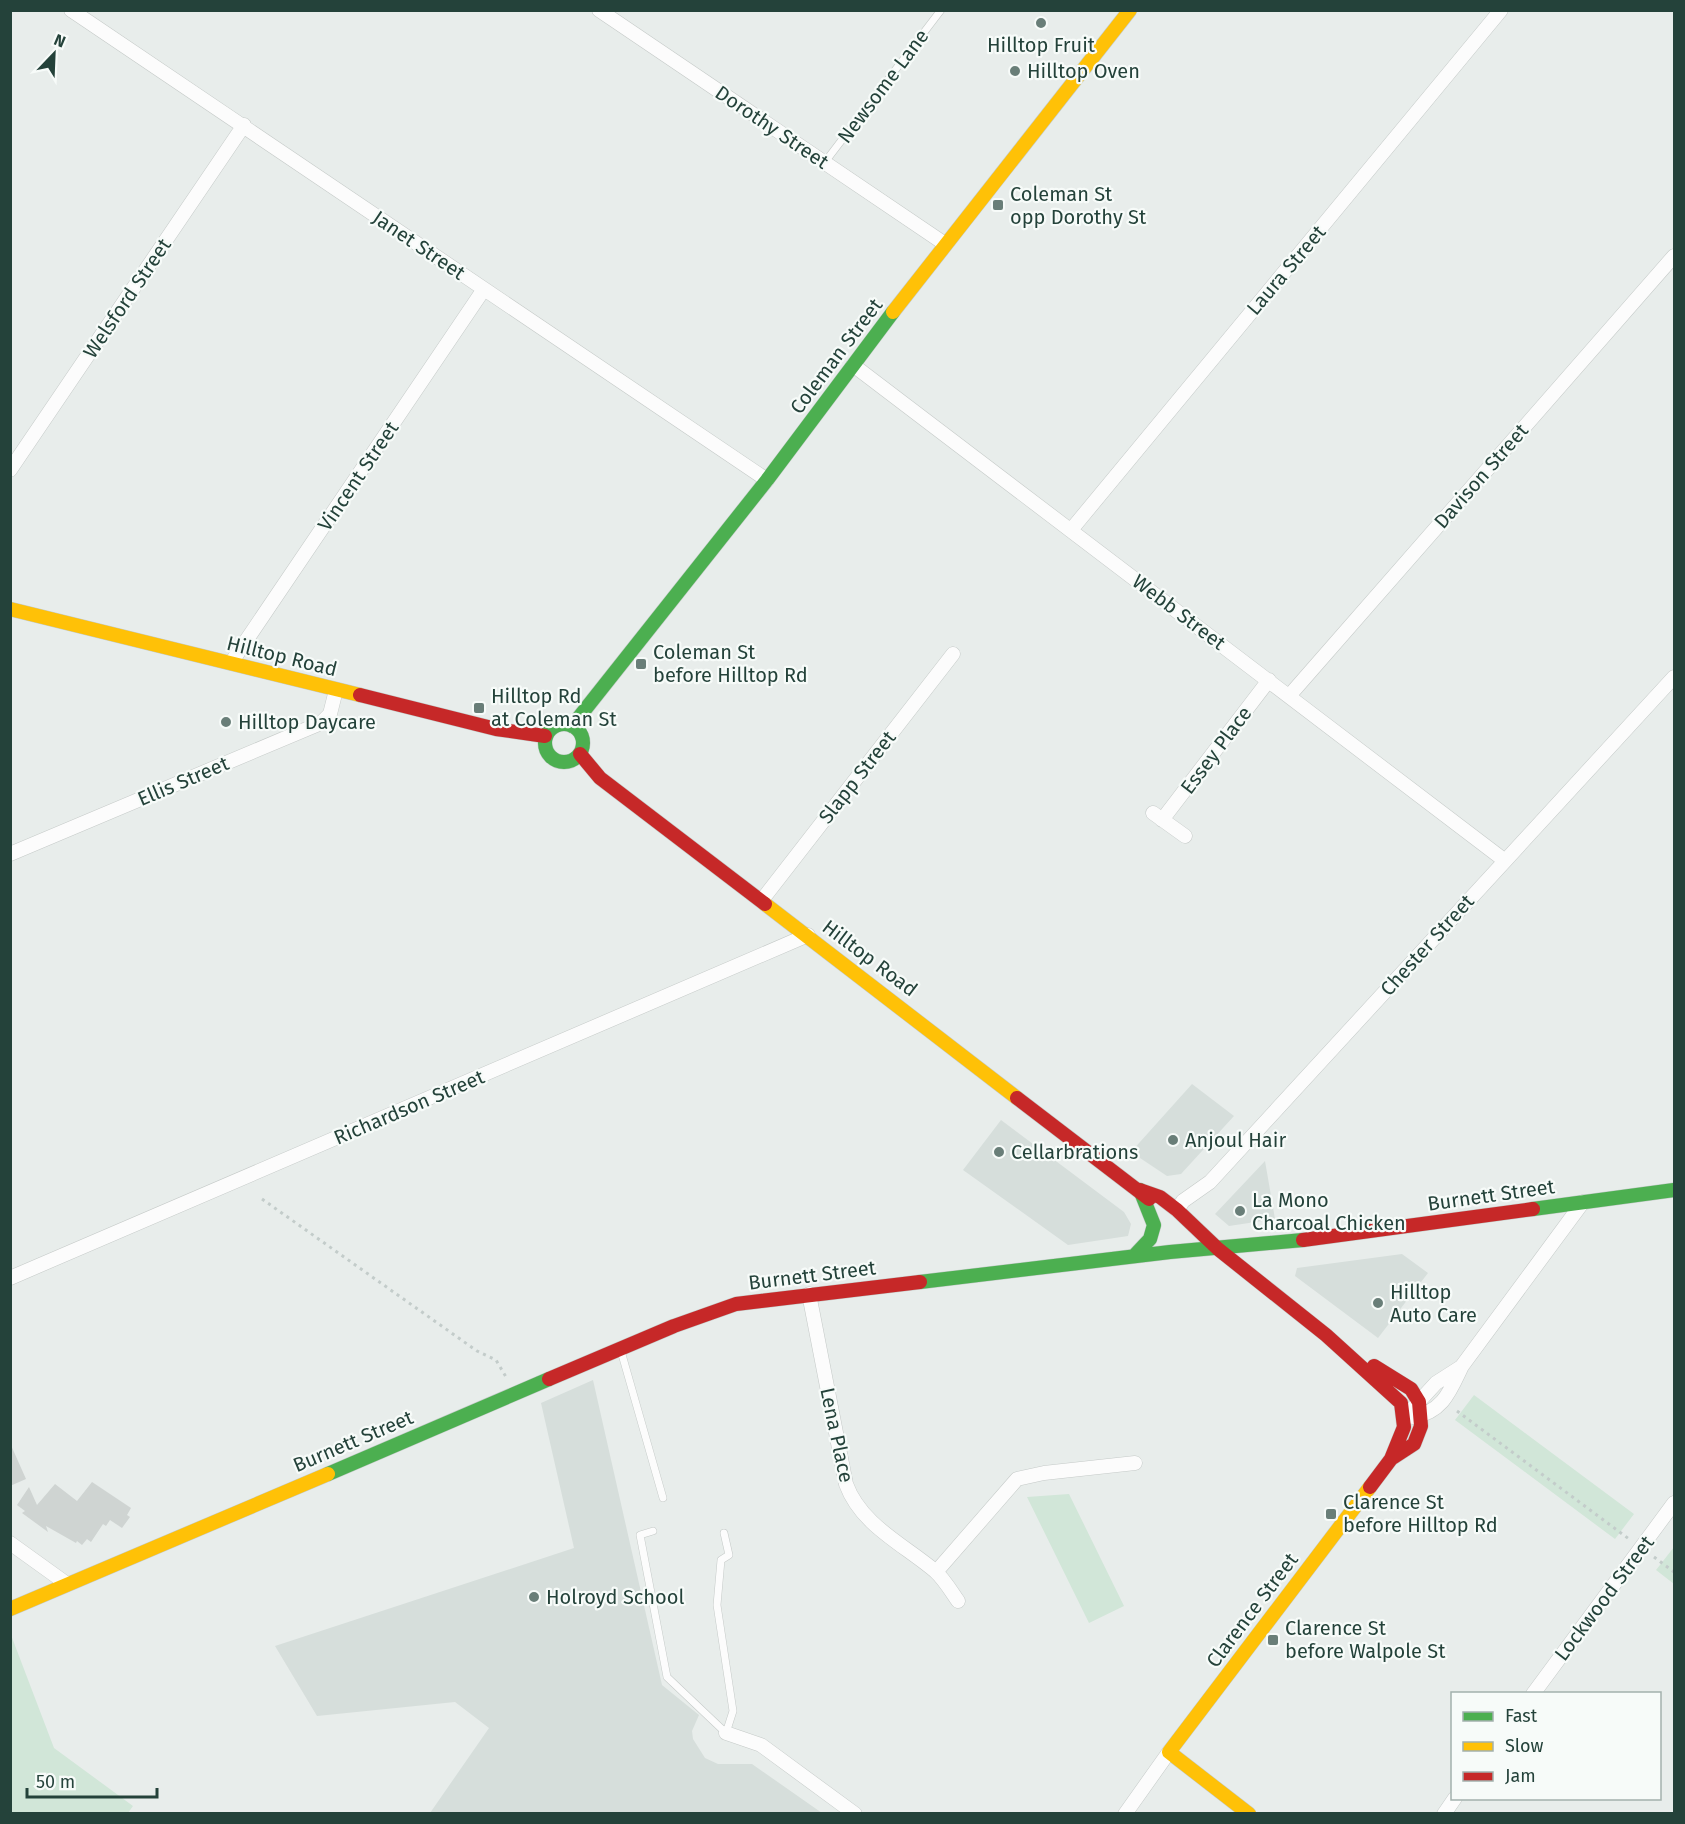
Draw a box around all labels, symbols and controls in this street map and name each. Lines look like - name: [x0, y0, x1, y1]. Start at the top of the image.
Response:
- marker: Hilltop Fruit: [1034, 16, 1048, 30]
- north arrow: [24, 24, 84, 84]
- street label: Newsome Lane: [832, 24, 934, 148]
- text: N: [51, 30, 68, 51]
- place label: Hilltop Fruit: [987, 33, 1096, 57]
- place label: Hilltop Oven: [1027, 59, 1140, 83]
- marker: Hilltop Oven: [1008, 64, 1022, 78]
- street label: Dorothy Street: [711, 80, 834, 174]
- place label: Coleman St opp Dorothy St: [1010, 182, 1147, 229]
- marker: Coleman St opp Dorothy St: [991, 198, 1005, 212]
- street label: Janet Street: [368, 205, 470, 285]
- street label: Laura Street: [1242, 220, 1331, 320]
- street label: Welsford Street: [78, 233, 176, 362]
- street label: Coleman Street: [785, 293, 888, 419]
- street label: Vincent Street: [313, 416, 404, 535]
- street label: Davison Street: [1429, 418, 1534, 533]
- street label: Webb Street: [1128, 569, 1231, 655]
- street label: Hilltop Road: [224, 631, 340, 681]
- place label: Coleman St before Hilltop Rd: [653, 640, 808, 687]
- marker: Coleman St before Hilltop Rd: [634, 657, 648, 671]
- place label: Hilltop Rd at Coleman St: [491, 684, 617, 731]
- marker: Hilltop Rd at Coleman St: [472, 701, 486, 715]
- street label: Essey Place: [1175, 702, 1257, 798]
- place label: Hilltop Daycare: [238, 710, 376, 734]
- marker: Hilltop Daycare: [219, 715, 233, 729]
- street label: Slapp Street: [813, 725, 901, 828]
- street label: Ellis Street: [134, 751, 233, 811]
- street label: Chester Street: [1375, 889, 1479, 1001]
- street label: Hilltop Road: [818, 914, 922, 1002]
- street label: Richardson Street: [330, 1064, 489, 1150]
- place label: Anjoul Hair: [1185, 1128, 1286, 1152]
- marker: Anjoul Hair: [1166, 1133, 1180, 1147]
- place label: Cellarbrations: [1011, 1140, 1138, 1164]
- marker: Cellarbrations: [992, 1145, 1006, 1159]
- street label: Burnett Street: [1426, 1174, 1557, 1216]
- place label: La Mono Charcoal Chicken: [1252, 1188, 1406, 1235]
- marker: La Mono Charcoal Chicken: [1233, 1204, 1247, 1218]
- street label: Burnett Street: [747, 1255, 878, 1295]
- place label: Hilltop Auto Care: [1390, 1280, 1477, 1327]
- marker: Hilltop Auto Care: [1371, 1296, 1385, 1310]
- street label: Lena Place: [815, 1385, 859, 1485]
- street label: Burnett Street: [289, 1405, 417, 1477]
- place label: Clarence St before Hilltop Rd: [1343, 1490, 1498, 1537]
- marker: Clarence St before Hilltop Rd: [1324, 1507, 1338, 1521]
- street label: Lockwood Street: [1549, 1530, 1659, 1665]
- street label: Clarence Street: [1201, 1547, 1303, 1672]
- place label: Holroyd School: [546, 1585, 684, 1609]
- marker: Holroyd School: [527, 1590, 541, 1604]
- place label: Clarence St before Walpole St: [1285, 1616, 1446, 1663]
- marker: Clarence St before Walpole St: [1266, 1633, 1280, 1647]
- legend: [1451, 1692, 1661, 1800]
- text: Fast: [1505, 1705, 1538, 1727]
- text: Slow: [1505, 1735, 1544, 1757]
- scale bar: [27, 1761, 158, 1799]
- text: Jam: [1505, 1765, 1536, 1787]
- text: 50 m: [36, 1771, 75, 1793]

